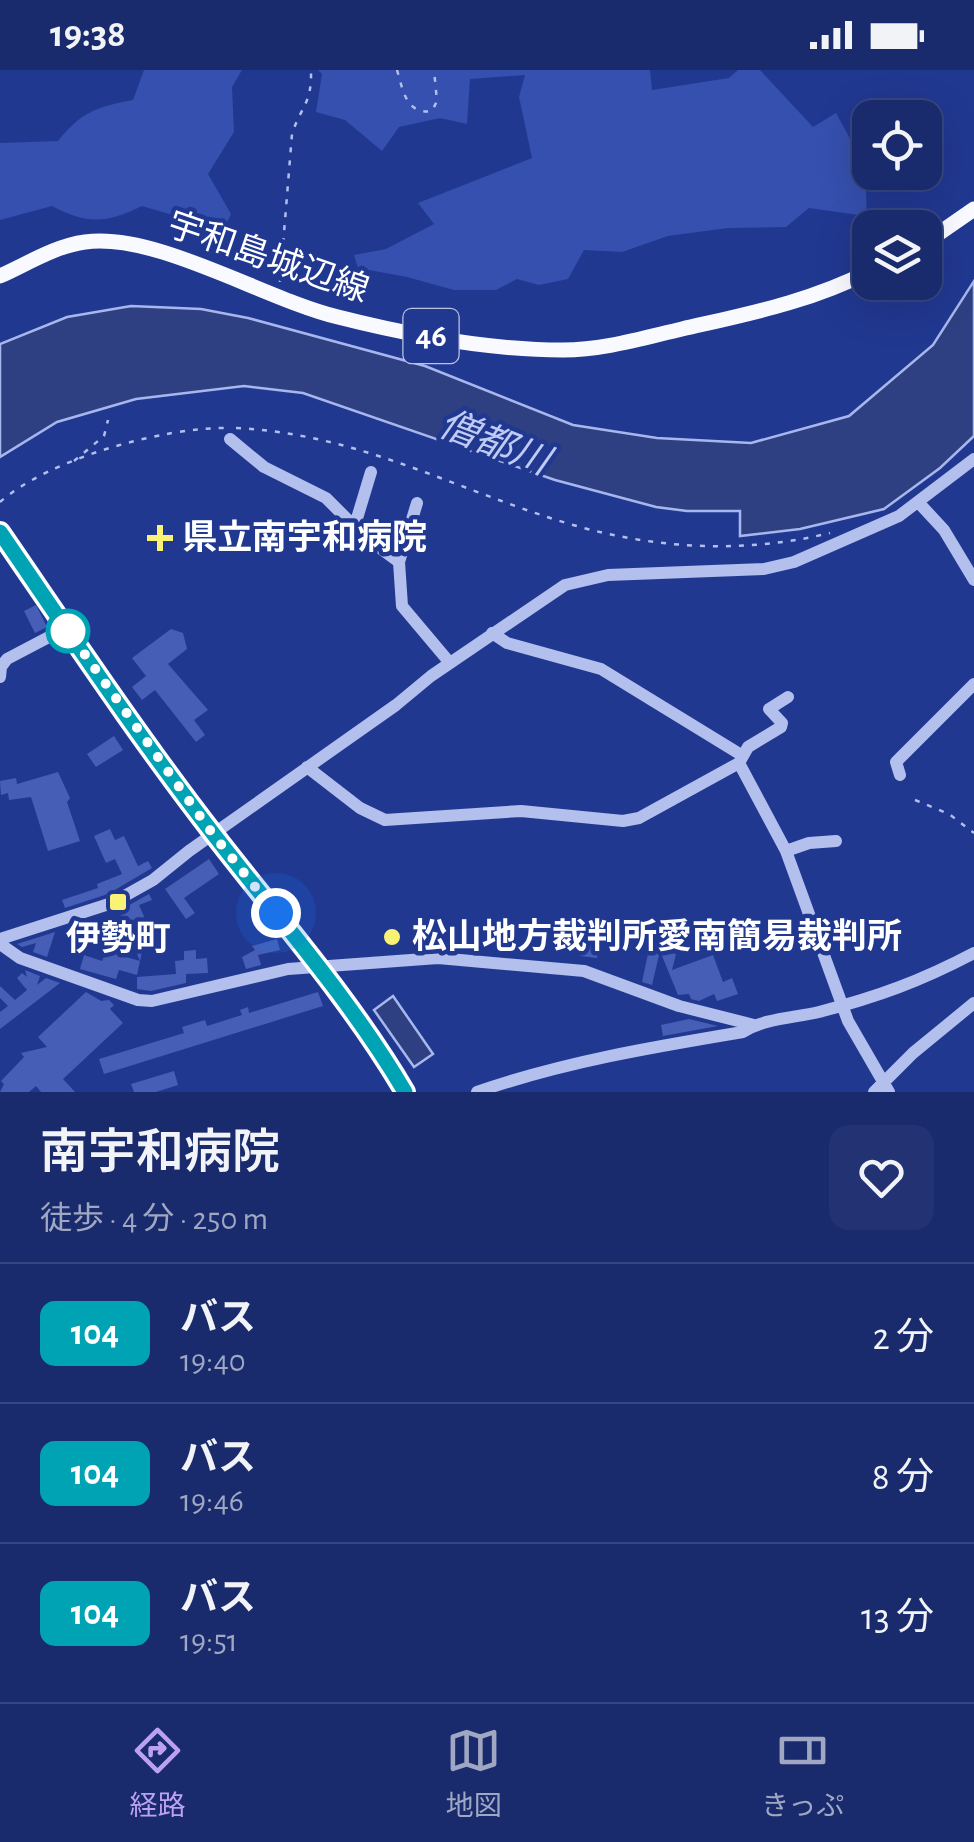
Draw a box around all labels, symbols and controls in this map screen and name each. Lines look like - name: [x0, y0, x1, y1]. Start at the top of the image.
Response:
- text: 19:38: [50, 16, 126, 54]
- map controls: [852, 100, 942, 300]
- button: locate: [852, 100, 942, 190]
- street label: 宇和島城辺線: [163, 205, 374, 309]
- button: layers: [852, 210, 942, 300]
- road number: 46: [404, 309, 458, 363]
- water label: 僧都川: [434, 404, 558, 484]
- place label: 県立南宇和病院: [182, 519, 427, 556]
- marker: 県立南宇和病院: [147, 525, 173, 551]
- unlabelled marker: [47, 610, 89, 652]
- your location: [251, 888, 301, 938]
- marker: 伊勢町: [107, 891, 129, 913]
- place label: 松山地方裁判所愛南簡易裁判所: [412, 918, 902, 955]
- place label: 伊勢町: [65, 920, 171, 957]
- marker: 松山地方裁判所愛南簡易裁判所: [381, 926, 403, 948]
- button: heart: [829, 1125, 934, 1230]
- text: 南宇和病院: [40, 1130, 280, 1178]
- text: 徒歩 · 4 分 · 250 m: [40, 1203, 268, 1235]
- text: バス: [180, 1300, 256, 1338]
- text: 104: [71, 1316, 119, 1351]
- text: 2 分: [872, 1319, 934, 1357]
- text: 19:40: [180, 1345, 246, 1377]
- text: バス: [180, 1440, 256, 1478]
- text: 104: [71, 1456, 119, 1491]
- text: 8 分: [872, 1459, 934, 1497]
- text: 19:46: [180, 1485, 244, 1517]
- text: バス: [180, 1580, 256, 1618]
- text: 104: [71, 1596, 119, 1631]
- text: 13 分: [861, 1599, 934, 1637]
- text: 19:51: [180, 1625, 238, 1657]
- tab: 経路: [130, 1723, 186, 1824]
- tab: 地図: [446, 1723, 502, 1824]
- tab: きっぷ: [761, 1723, 844, 1824]

